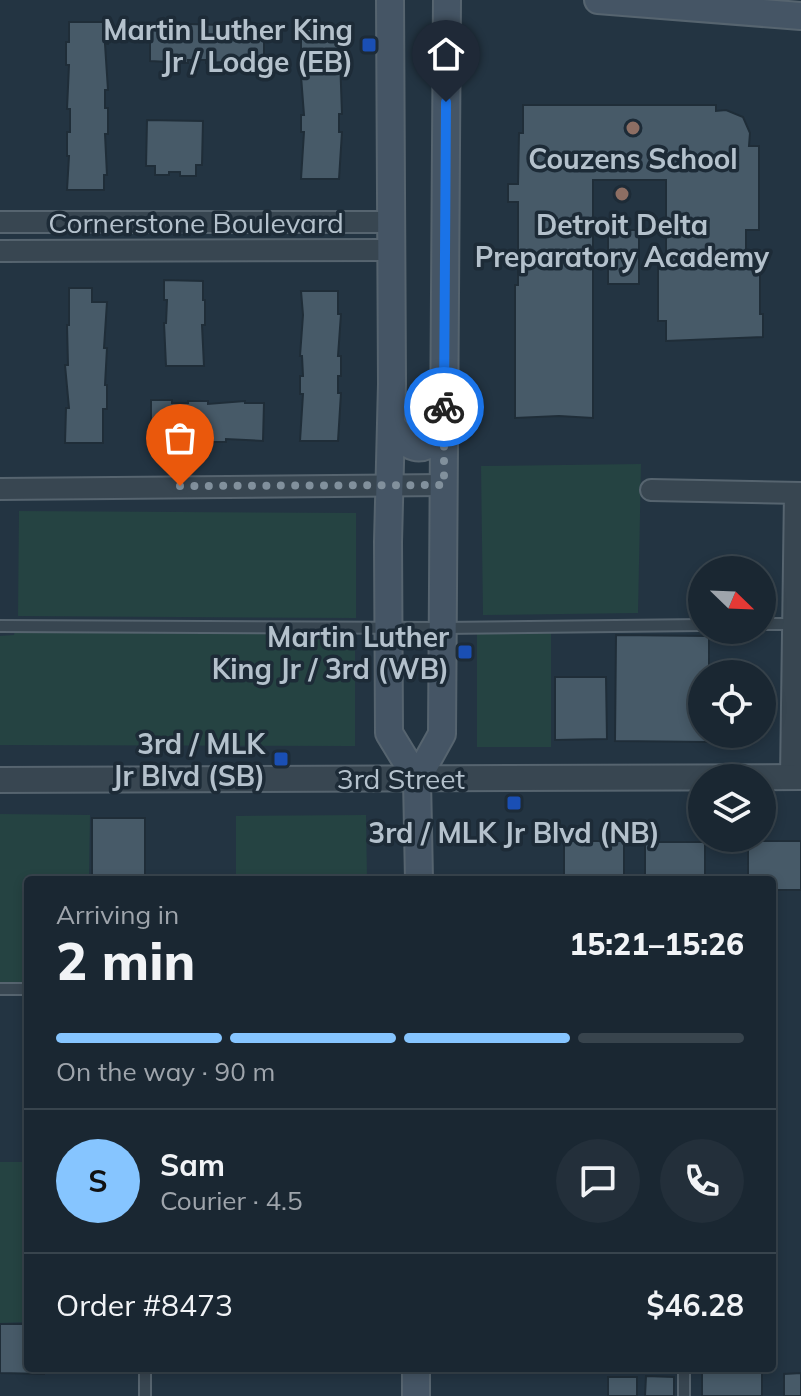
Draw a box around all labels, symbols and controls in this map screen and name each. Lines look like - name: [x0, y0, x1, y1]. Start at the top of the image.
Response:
- place label: Martin Luther King Jr / Lodge (EB): [103, 12, 353, 79]
- pin: [412, 20, 480, 102]
- icon: home: [424, 32, 468, 76]
- marker: Martin Luther King Jr / Lodge (EB): [360, 36, 378, 54]
- marker: Couzens School: [624, 119, 642, 137]
- place label: Couzens School: [528, 141, 738, 176]
- marker: Detroit Delta Preparatory Academy: [613, 185, 631, 203]
- street label: Cornerstone Boulevard: [48, 205, 344, 240]
- place label: Detroit Delta Preparatory Academy: [475, 207, 770, 274]
- courier: [404, 367, 484, 447]
- icon: bike: [422, 385, 466, 429]
- pin: [146, 404, 214, 486]
- icon: bag: [158, 416, 202, 460]
- north arrow: [688, 556, 776, 644]
- map controls: [688, 556, 776, 852]
- place label: Martin Luther King Jr / 3rd (WB): [212, 619, 449, 686]
- marker: Martin Luther King Jr / 3rd (WB): [456, 643, 474, 661]
- button: locate: [688, 660, 776, 748]
- place label: 3rd / MLK Jr Blvd (SB): [112, 726, 266, 793]
- marker: 3rd / MLK Jr Blvd (SB): [272, 750, 290, 768]
- street label: 3rd Street: [337, 761, 465, 796]
- button: layers: [688, 764, 776, 852]
- marker: 3rd / MLK Jr Blvd (NB): [505, 794, 523, 812]
- place label: 3rd / MLK Jr Blvd (NB): [368, 815, 660, 850]
- text: Arriving in: [56, 898, 179, 931]
- text: 15:21–15:26: [569, 925, 744, 963]
- text: 2 min: [56, 928, 195, 993]
- text: On the way · 90 m: [56, 1055, 275, 1088]
- button: chat: [556, 1139, 640, 1223]
- button: phone: [660, 1139, 744, 1223]
- text: Sam: [160, 1146, 225, 1184]
- text: S: [88, 1162, 108, 1200]
- text: Courier · 4.5: [160, 1184, 303, 1217]
- text: Order #8473: [56, 1286, 233, 1324]
- text: $46.28: [647, 1286, 744, 1324]

